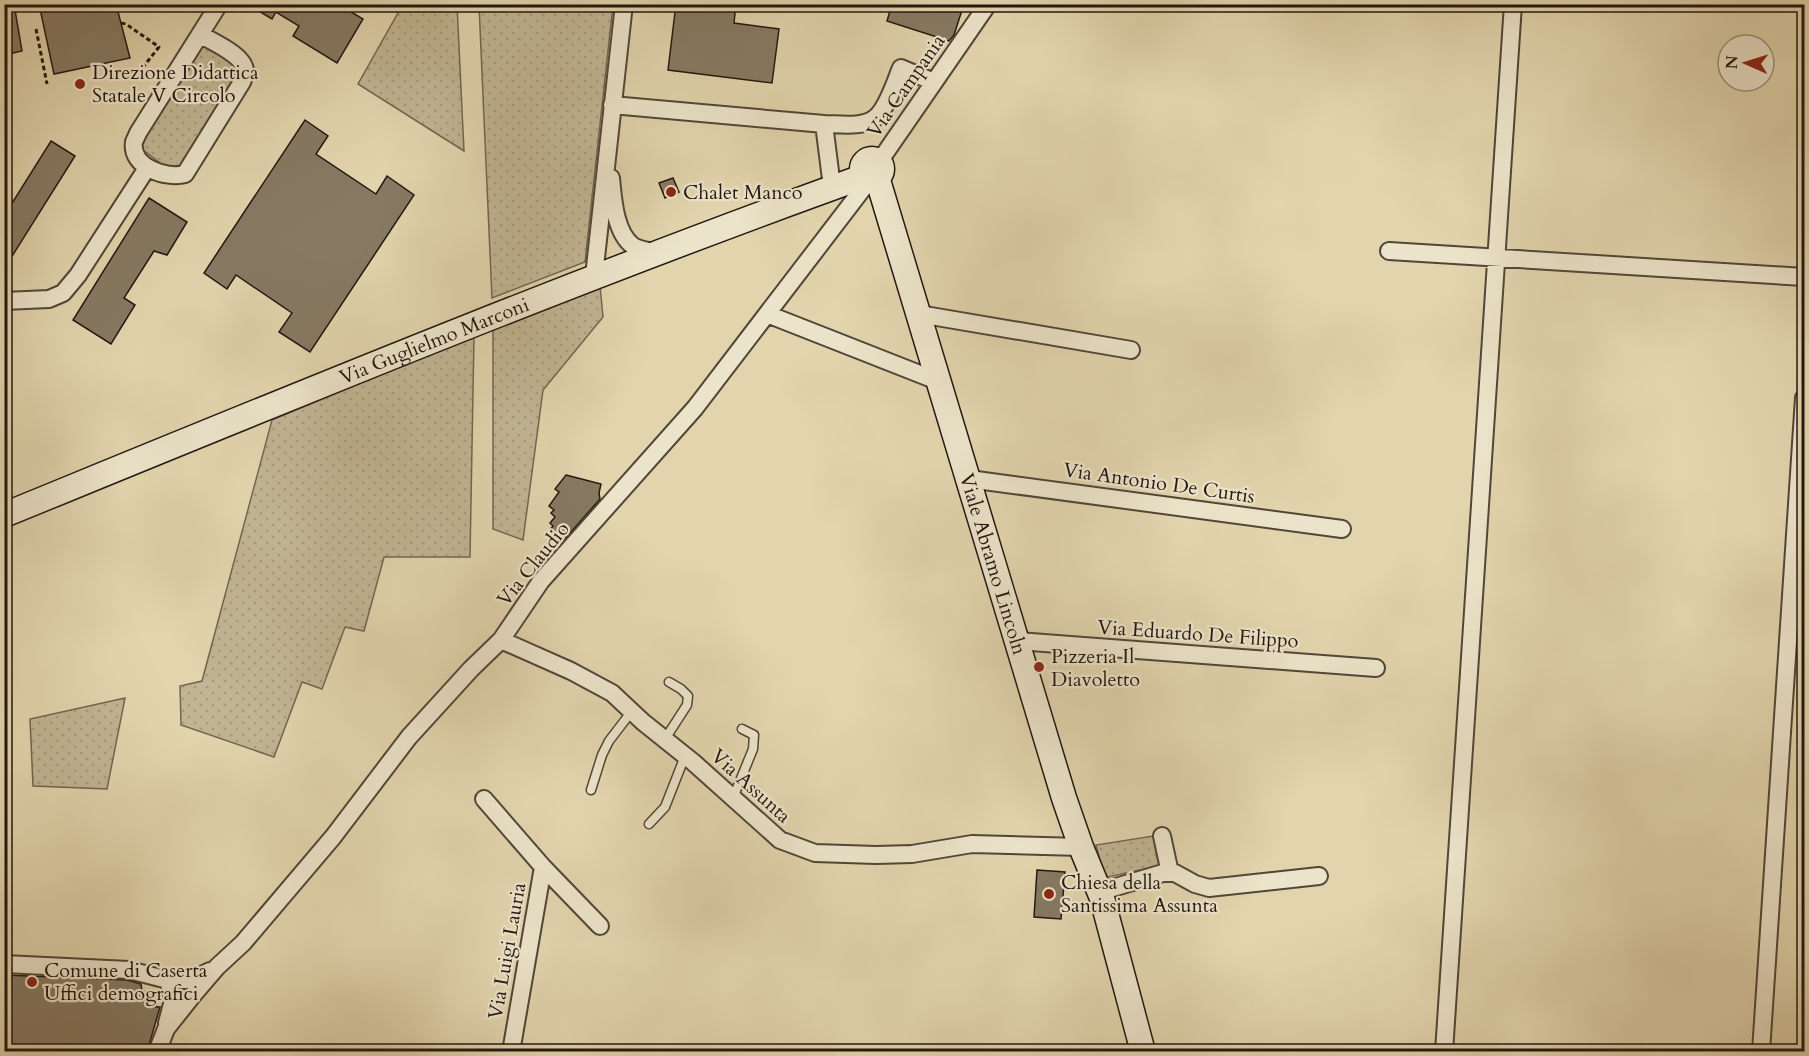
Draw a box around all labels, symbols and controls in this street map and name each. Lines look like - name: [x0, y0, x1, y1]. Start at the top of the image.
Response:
- street label: Via Campania: [860, 29, 952, 143]
- north arrow: [1716, 33, 1776, 93]
- text: N: [1721, 55, 1743, 70]
- place label: Direzione Didattica Statale V Circolo: [92, 59, 259, 109]
- marker: Direzione Didattica Statale V Circolo: [73, 77, 87, 91]
- place label: Chalet Manco: [683, 179, 803, 206]
- marker: Chalet Manco: [664, 185, 678, 199]
- street label: Via Guglielmo Marconi: [335, 290, 533, 390]
- street label: Via Antonio De Curtis: [1061, 456, 1257, 510]
- street label: Viale Abramo Lincoln: [953, 470, 1034, 658]
- street label: Via Claudio: [491, 516, 576, 612]
- street label: Via Eduardo De Filippo: [1096, 614, 1300, 655]
- place label: Pizzeria Il Diavoletto: [1051, 643, 1140, 693]
- marker: Pizzeria Il Diavoletto: [1032, 660, 1046, 674]
- street label: Via Assunta: [705, 743, 797, 829]
- place label: Chiesa della Santissima Assunta: [1061, 869, 1218, 919]
- street label: Via Luigi Lauria: [482, 880, 532, 1022]
- marker: Chiesa della Santissima Assunta: [1042, 887, 1056, 901]
- place label: Comune di Caserta Uffici demografici: [44, 957, 208, 1007]
- marker: Comune di Caserta Uffici demografici: [25, 975, 39, 989]

